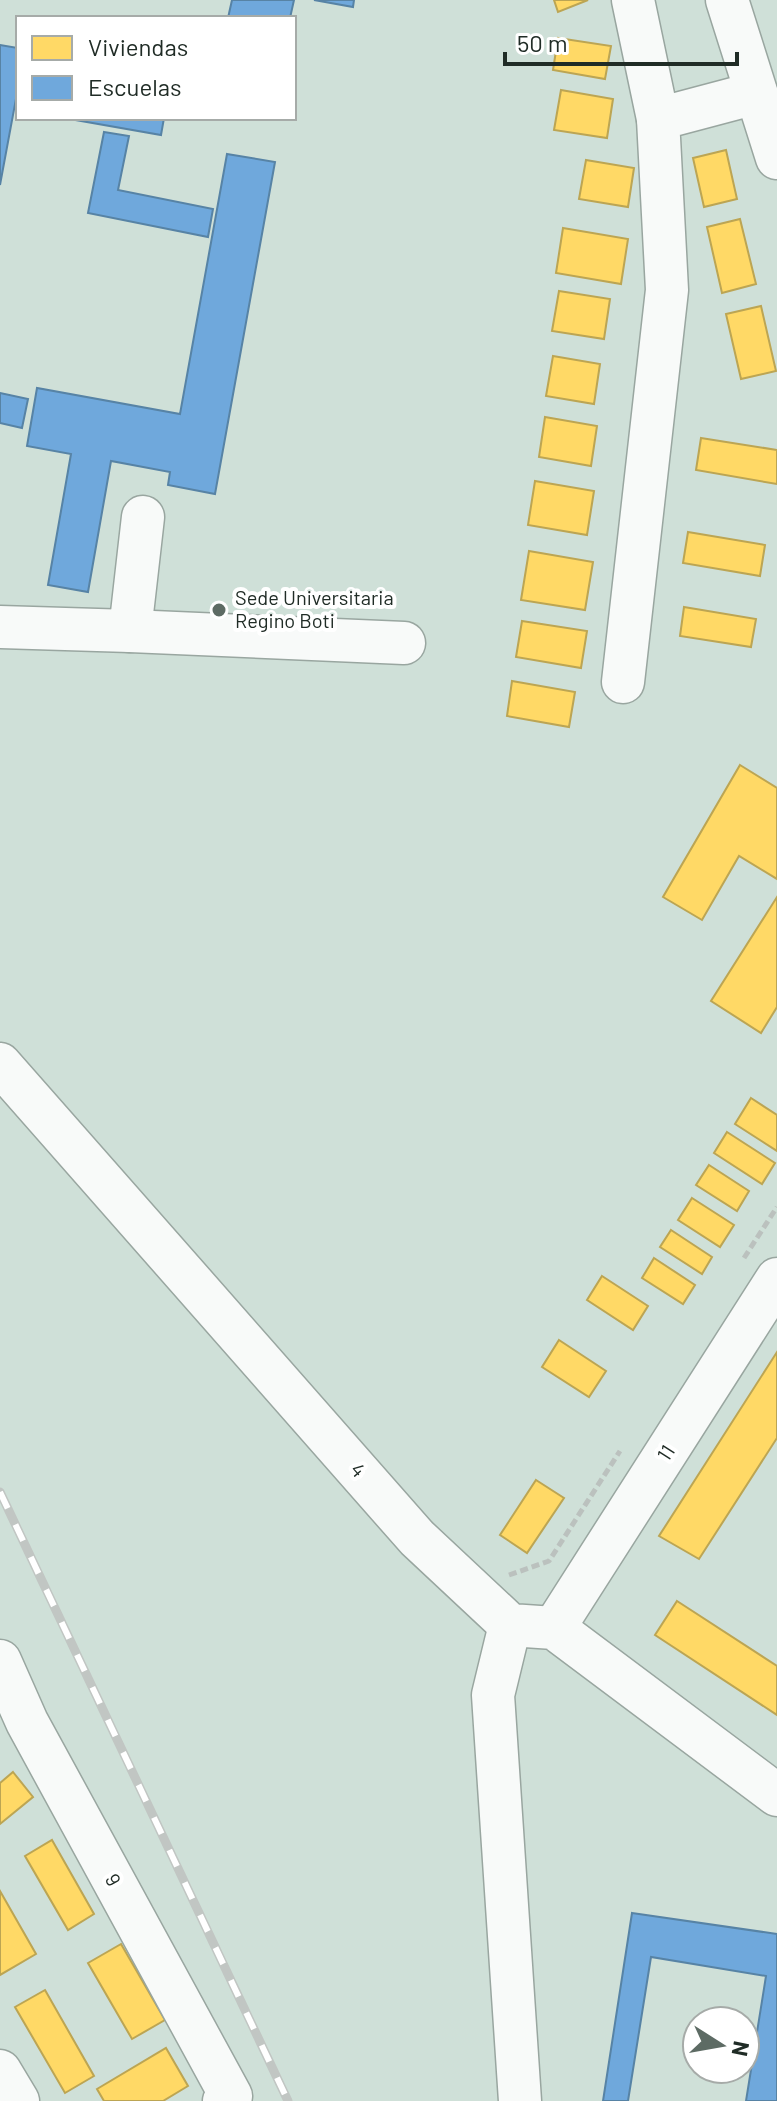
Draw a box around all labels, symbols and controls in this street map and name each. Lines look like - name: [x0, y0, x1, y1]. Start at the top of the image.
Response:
- legend: [16, 16, 296, 120]
- scale bar: [505, 16, 737, 66]
- text: 50 m: [517, 28, 568, 57]
- text: Viviendas: [88, 32, 188, 61]
- text: Escuelas: [88, 72, 182, 101]
- place label: Sede Universitaria Regino Boti: [235, 585, 394, 632]
- marker: Sede Universitaria Regino Boti: [210, 601, 228, 619]
- street label: 11: [651, 1440, 679, 1465]
- street label: 4: [346, 1457, 371, 1481]
- street label: 9: [101, 1869, 127, 1890]
- north arrow: [681, 2005, 761, 2085]
- text: N: [727, 2039, 756, 2059]

